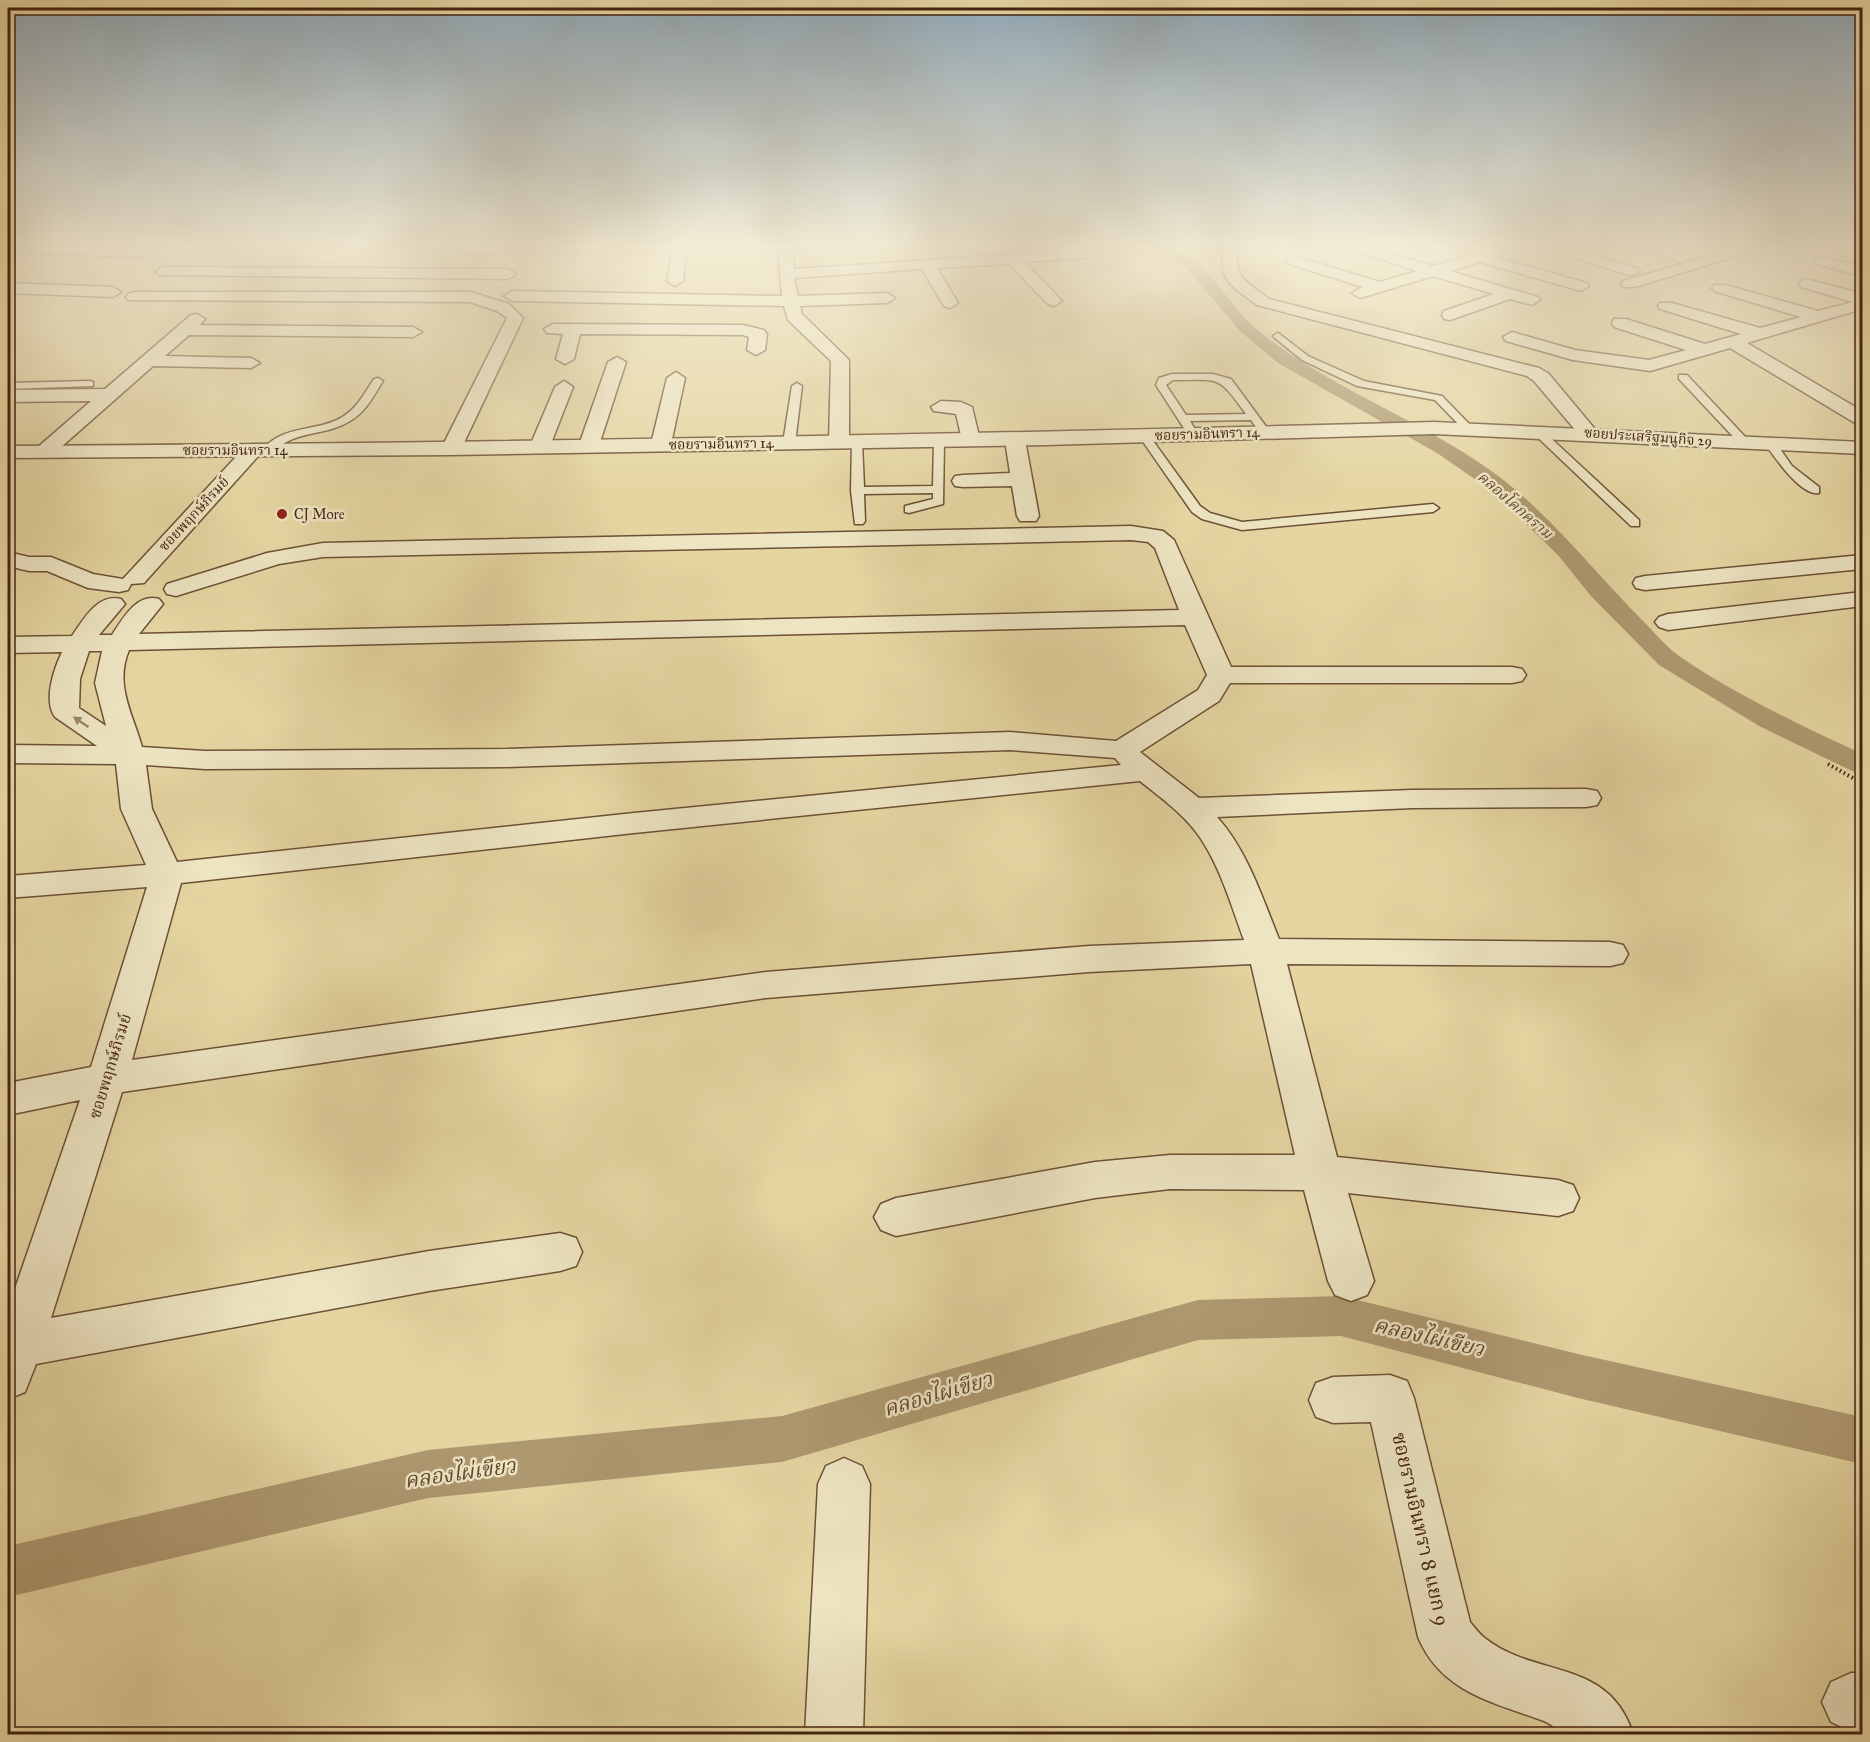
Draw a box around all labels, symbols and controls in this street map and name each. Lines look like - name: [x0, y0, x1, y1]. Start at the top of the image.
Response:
- street label: ซอยรามอินทรา 14: [1154, 424, 1261, 444]
- street label: ซอยประเสริฐมนูกิจ 29: [1583, 424, 1713, 450]
- street label: ซอยรามอินทรา 14: [669, 435, 775, 453]
- street label: ซอยรามอินทรา 14: [183, 442, 289, 459]
- water label: คลองโคกคราม: [1474, 466, 1558, 543]
- street label: ซอยพฤกษ์ภิรมย์: [155, 473, 233, 555]
- place label: CJ More: [294, 506, 345, 524]
- marker: CJ More: [275, 507, 289, 521]
- one-way arrow: [73, 717, 89, 728]
- street label: ซอยพฤกษ์ภิรมย์: [85, 1011, 135, 1121]
- water label: คลองไผ่เขียว: [1371, 1310, 1488, 1363]
- water label: คลองไผ่เขียว: [880, 1364, 997, 1422]
- street label: ซอยรามอินทรา 8 แยก 9: [1387, 1430, 1455, 1628]
- water label: คลองไผ่เขียว: [402, 1450, 518, 1494]

